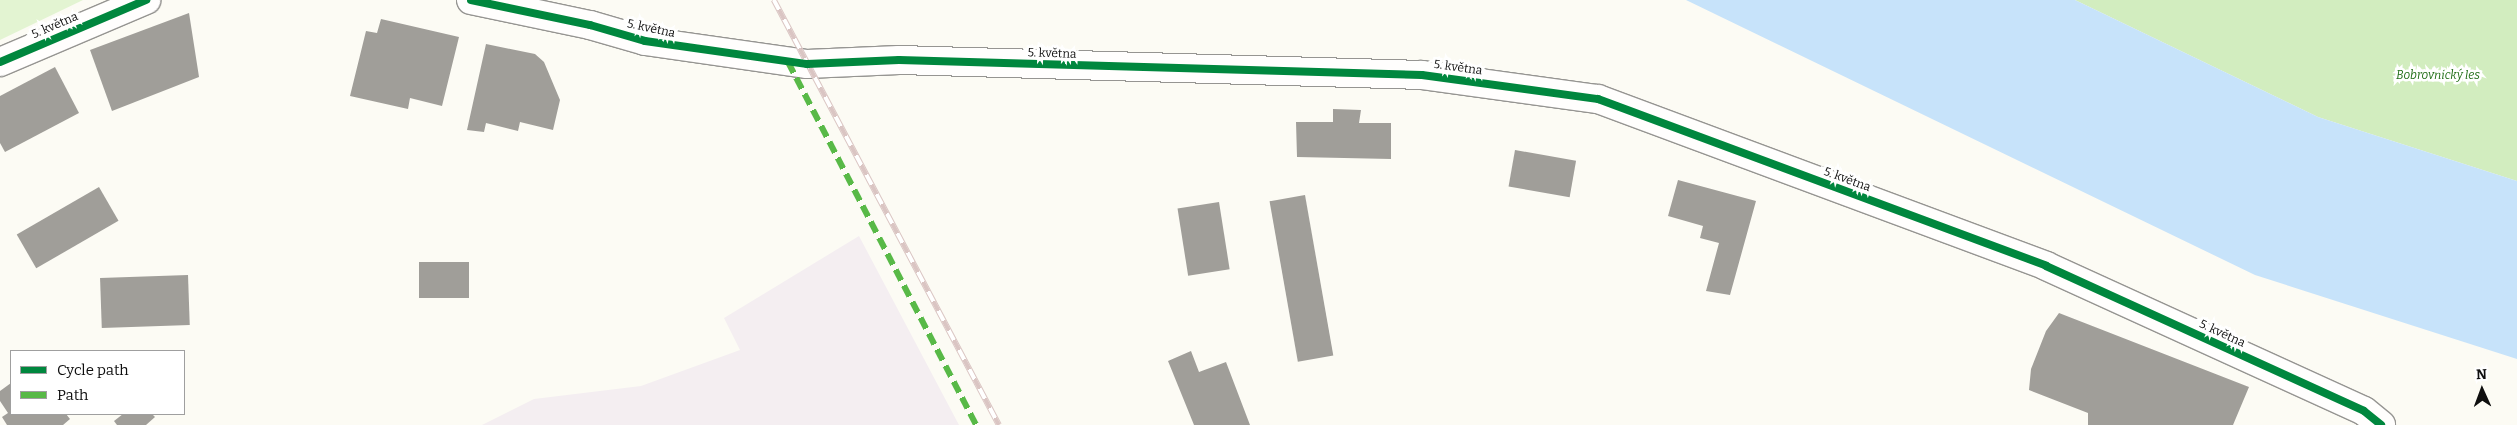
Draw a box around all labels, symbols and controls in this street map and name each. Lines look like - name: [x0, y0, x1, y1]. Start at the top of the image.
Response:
- street label: 5. května: [30, 10, 80, 42]
- street label: 5. května: [626, 17, 676, 41]
- street label: 5. května: [1027, 46, 1077, 62]
- street label: 5. května: [1433, 57, 1483, 79]
- park label: Bobrovnický les: [2396, 69, 2480, 83]
- street label: 5. května: [1822, 165, 1872, 195]
- street label: 5. května: [2197, 317, 2247, 351]
- legend: [10, 350, 185, 415]
- text: Cycle path: [57, 361, 129, 379]
- north arrow: [2457, 365, 2507, 415]
- text: N: [2476, 366, 2487, 383]
- text: Path: [57, 386, 88, 404]

